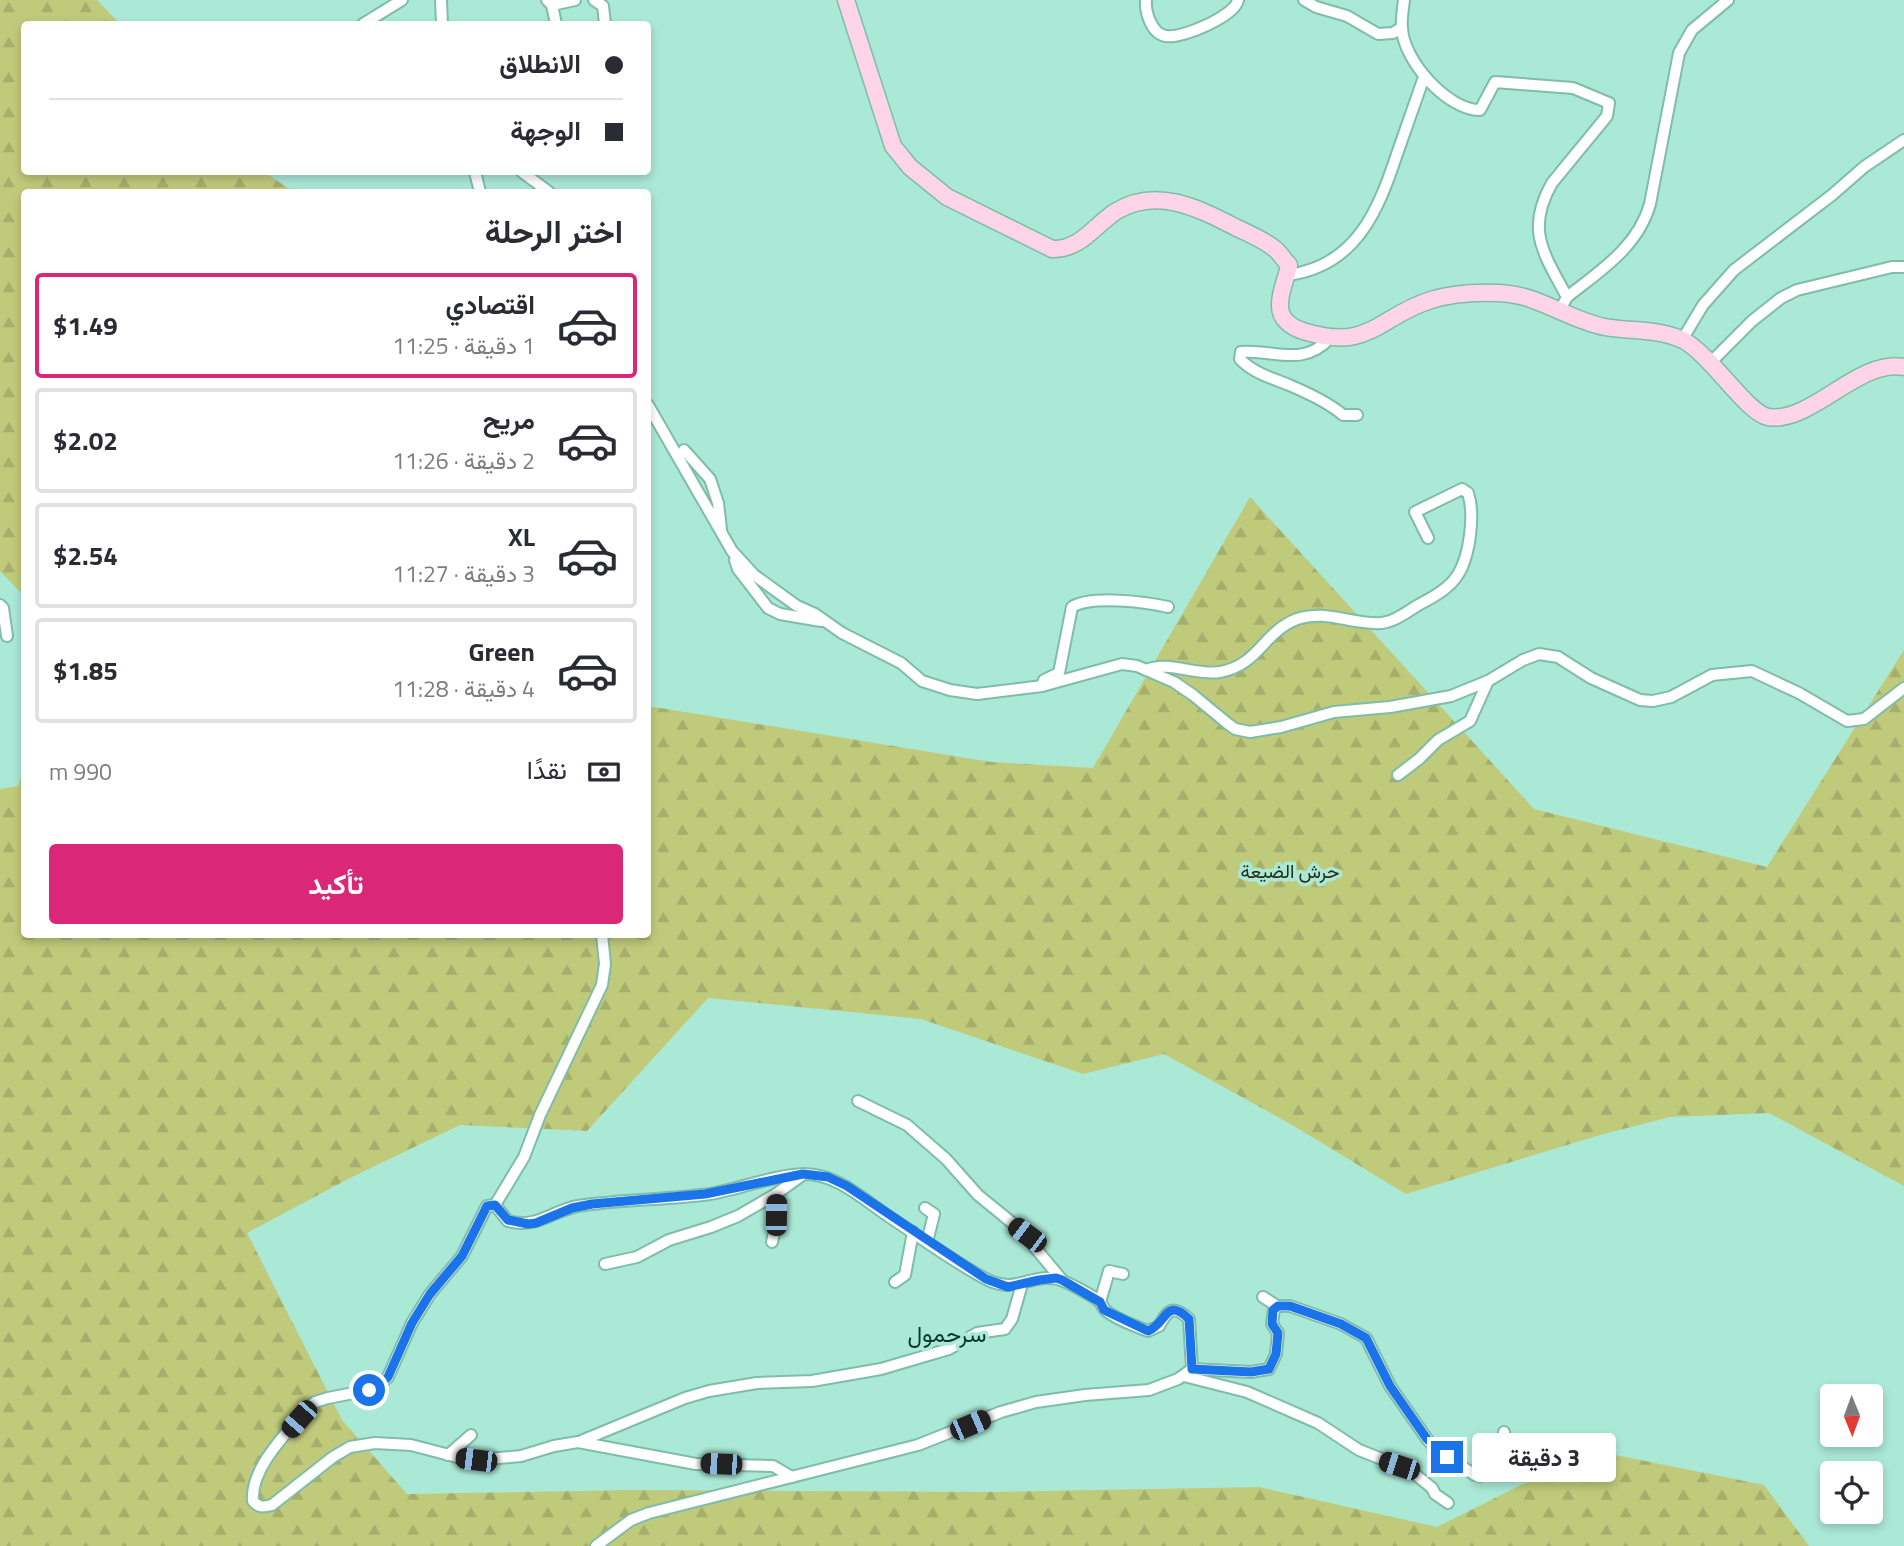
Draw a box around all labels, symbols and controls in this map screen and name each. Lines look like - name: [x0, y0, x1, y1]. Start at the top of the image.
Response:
- text: الانطلاق: [499, 44, 581, 83]
- text: الوجهة: [510, 111, 581, 150]
- text: اختر الرحلة: [485, 207, 623, 255]
- text: اقتصادي: [446, 285, 535, 324]
- icon: car: [556, 294, 619, 357]
- text: $1.49: [53, 306, 118, 345]
- text: 1 دقيقة · 11:25: [392, 328, 535, 363]
- text: مريح: [483, 400, 535, 439]
- icon: car: [556, 409, 619, 472]
- text: $2.02: [53, 421, 118, 460]
- text: 2 دقيقة · 11:26: [392, 443, 535, 478]
- text: XL: [508, 517, 535, 556]
- icon: car: [556, 524, 619, 587]
- text: $2.54: [53, 536, 118, 575]
- text: 3 دقيقة · 11:27: [392, 556, 535, 591]
- text: Green: [469, 632, 535, 671]
- icon: car: [556, 639, 619, 702]
- text: $1.85: [53, 651, 118, 690]
- text: 4 دقيقة · 11:28: [392, 671, 535, 706]
- text: نقدًا: [527, 750, 567, 789]
- icon: cash: [585, 753, 623, 791]
- text: 990 m: [49, 754, 112, 789]
- button: تأكيد: [49, 844, 623, 924]
- park label: حرش الضيعة: [1240, 856, 1340, 885]
- car: [766, 1194, 787, 1236]
- car: [1004, 1214, 1051, 1256]
- district label: سرحمول: [908, 1316, 986, 1351]
- route start: [353, 1374, 385, 1406]
- north arrow: [1820, 1384, 1883, 1447]
- map controls: [1820, 1384, 1883, 1524]
- car: [278, 1396, 321, 1442]
- car: [947, 1407, 994, 1443]
- callout: 3 دقيقة: [1472, 1432, 1615, 1482]
- text: 3 دقيقة: [1508, 1440, 1580, 1475]
- route end: [1431, 1441, 1463, 1473]
- car: [454, 1447, 499, 1473]
- car: [1376, 1450, 1423, 1482]
- car: [700, 1453, 743, 1475]
- button: locate: [1820, 1461, 1883, 1524]

